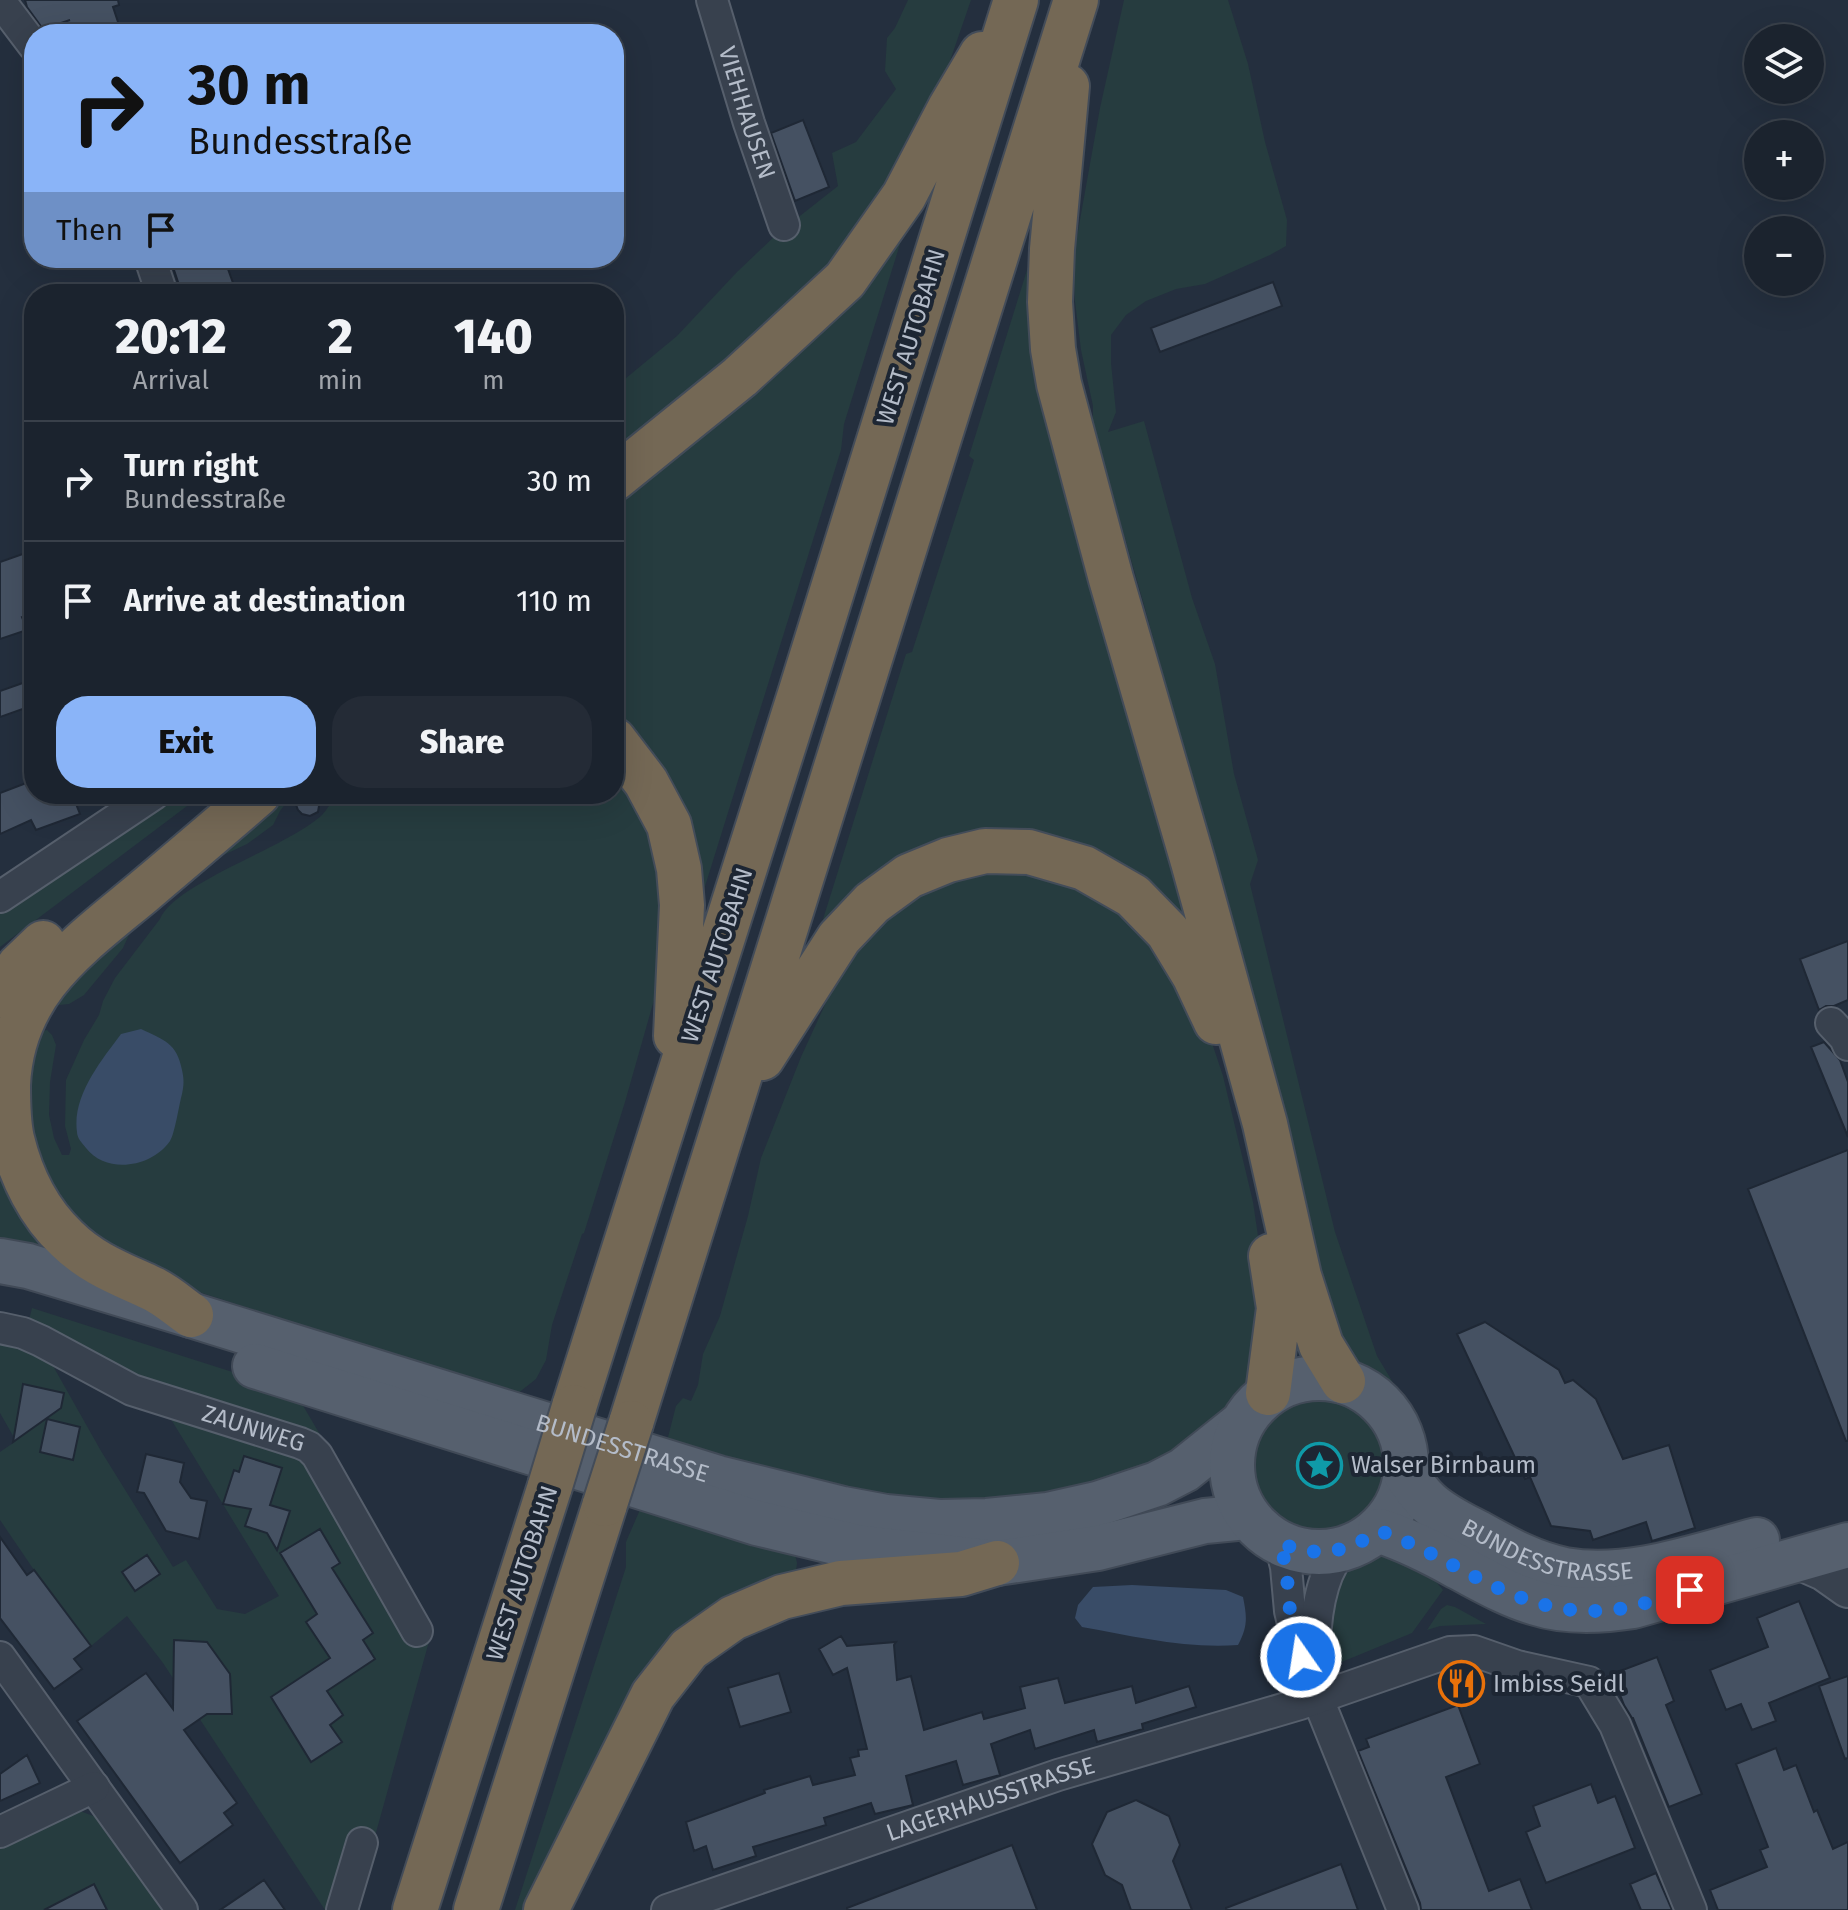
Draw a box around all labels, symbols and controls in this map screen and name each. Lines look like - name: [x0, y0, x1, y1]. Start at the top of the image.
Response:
- map controls: [1744, 24, 1824, 296]
- button: layers: [1744, 24, 1824, 104]
- street label: VIEHHAUSEN: [713, 43, 781, 183]
- text: 30 m: [188, 52, 310, 119]
- icon: right: [56, 56, 160, 160]
- text: Bundesstraße: [188, 120, 413, 164]
- button: +: [1744, 120, 1824, 200]
- icon: arrive: [139, 208, 183, 252]
- text: Then: [56, 212, 123, 248]
- button: −: [1744, 216, 1824, 296]
- street label: WEST AUTOBAHN: [871, 246, 951, 428]
- text: 20:12: [115, 308, 227, 366]
- text: 2: [328, 308, 353, 366]
- text: 140: [454, 308, 533, 366]
- text: Arrival: [133, 365, 209, 396]
- text: min: [318, 365, 363, 396]
- text: m: [482, 365, 505, 396]
- text: Turn right: [124, 448, 259, 484]
- icon: right: [56, 459, 100, 503]
- text: 30 m: [527, 463, 592, 499]
- text: Bundesstraße: [124, 484, 286, 515]
- icon: arrive: [56, 579, 100, 623]
- text: Arrive at destination: [124, 583, 406, 619]
- text: 110 m: [516, 583, 592, 619]
- button: Exit: [56, 696, 316, 788]
- button: Share: [332, 696, 592, 788]
- street label: WEST AUTOBAHN: [676, 864, 758, 1046]
- street label: ZAUNWEG: [199, 1399, 308, 1458]
- street label: BUNDESSTRASSE: [532, 1408, 712, 1488]
- place icon: Walser Birnbaum: [1296, 1441, 1344, 1489]
- place label: Walser Birnbaum: [1351, 1451, 1536, 1479]
- street label: WEST AUTOBAHN: [481, 1482, 563, 1664]
- street label: BUNDESSTRASSE: [1457, 1513, 1635, 1587]
- pin: [1656, 1556, 1724, 1624]
- icon: arrive: [1668, 1568, 1712, 1612]
- position arrow: [1259, 1615, 1343, 1699]
- restaurant icon: Imbiss Seidl: [1438, 1660, 1486, 1708]
- place label: Imbiss Seidl: [1493, 1670, 1625, 1698]
- street label: LAGERHAUSSTRASSE: [882, 1751, 1098, 1847]

